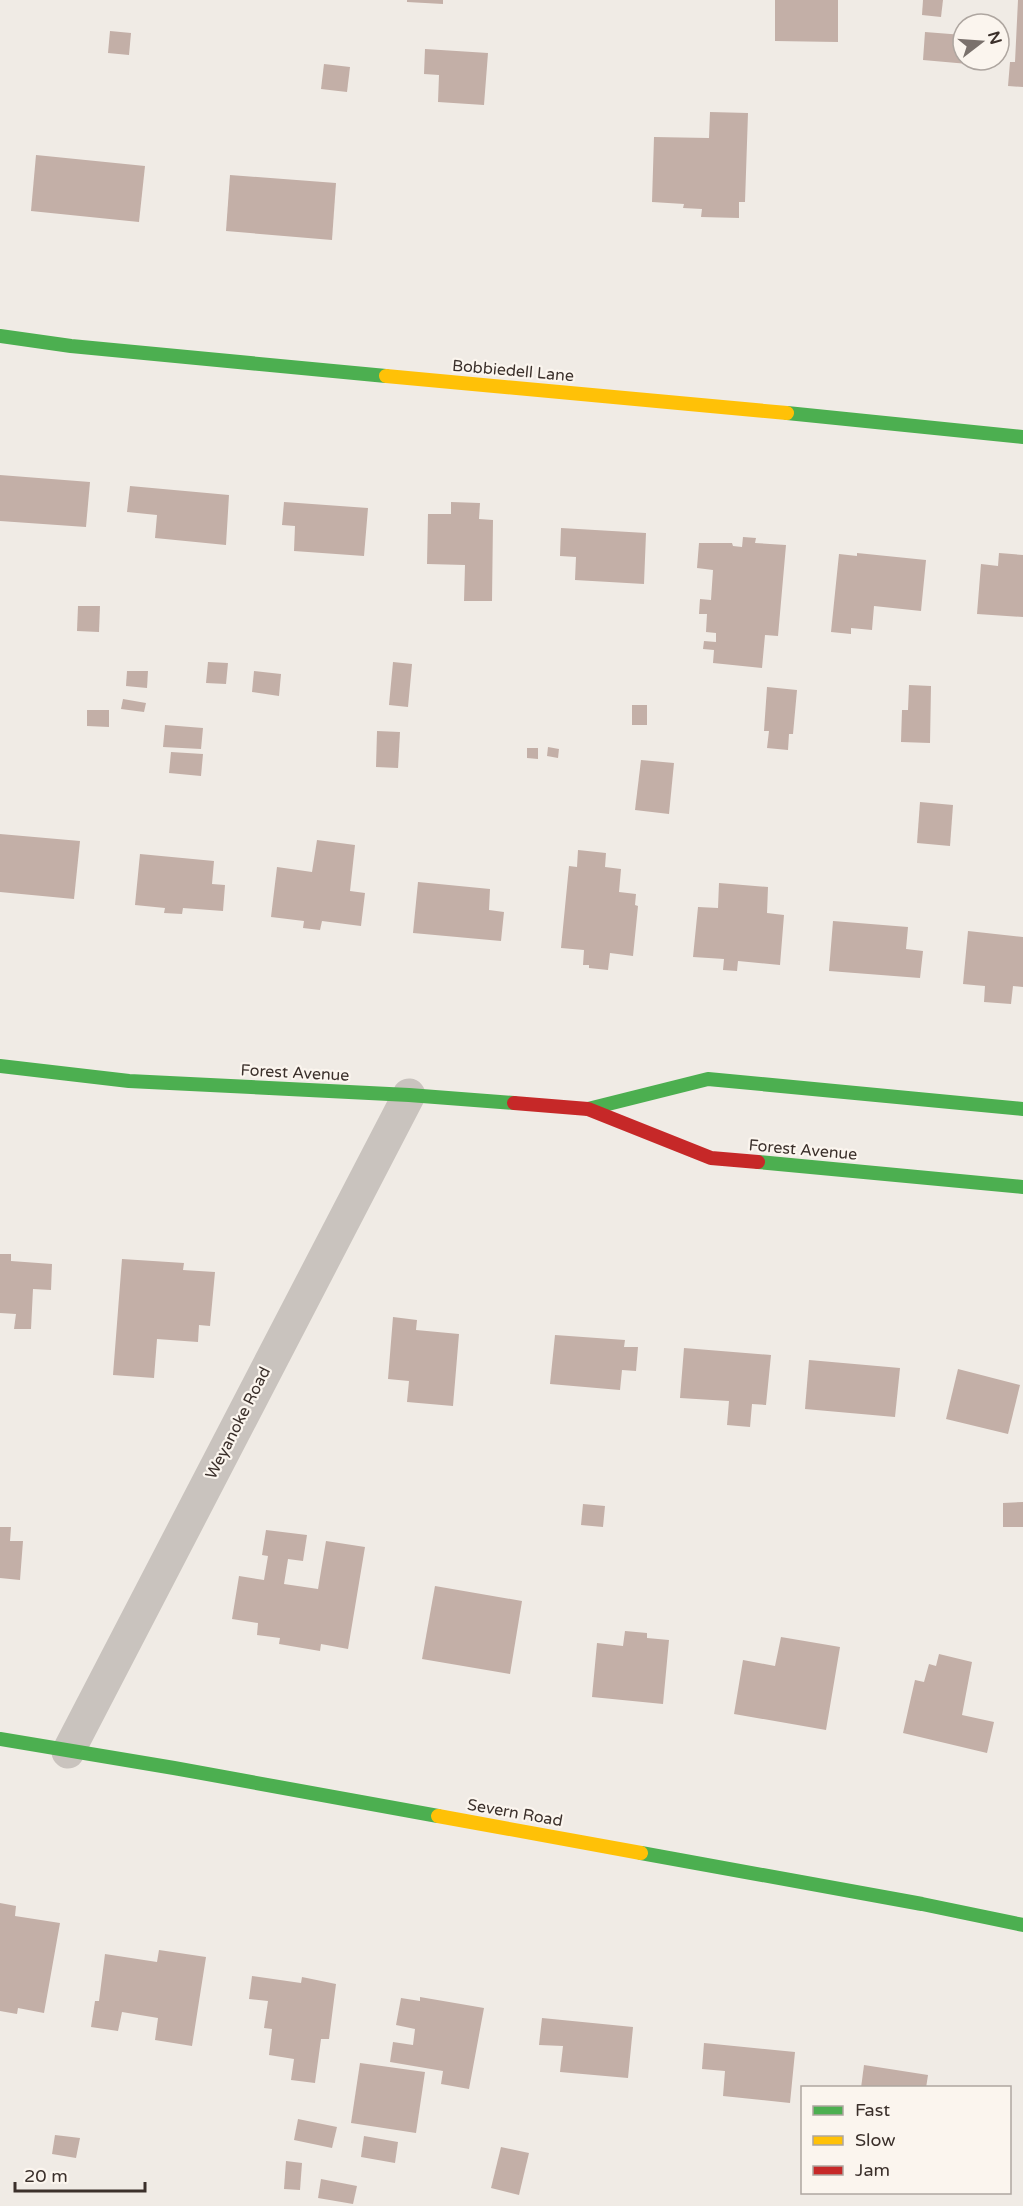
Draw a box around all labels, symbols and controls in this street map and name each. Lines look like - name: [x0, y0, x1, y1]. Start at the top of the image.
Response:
- north arrow: [951, 12, 1011, 72]
- text: N: [983, 29, 1006, 47]
- street label: Bobbiedell Lane: [451, 356, 575, 386]
- street label: Forest Avenue: [240, 1060, 350, 1086]
- street label: Forest Avenue: [748, 1135, 858, 1165]
- street label: Weyanoke Road: [201, 1363, 275, 1483]
- street label: Severn Road: [466, 1795, 564, 1831]
- legend: [801, 2086, 1011, 2194]
- text: Fast: [855, 2099, 890, 2121]
- text: Slow: [855, 2129, 896, 2151]
- scale bar: [15, 2155, 146, 2193]
- text: Jam: [855, 2159, 890, 2181]
- text: 20 m: [24, 2165, 68, 2187]

